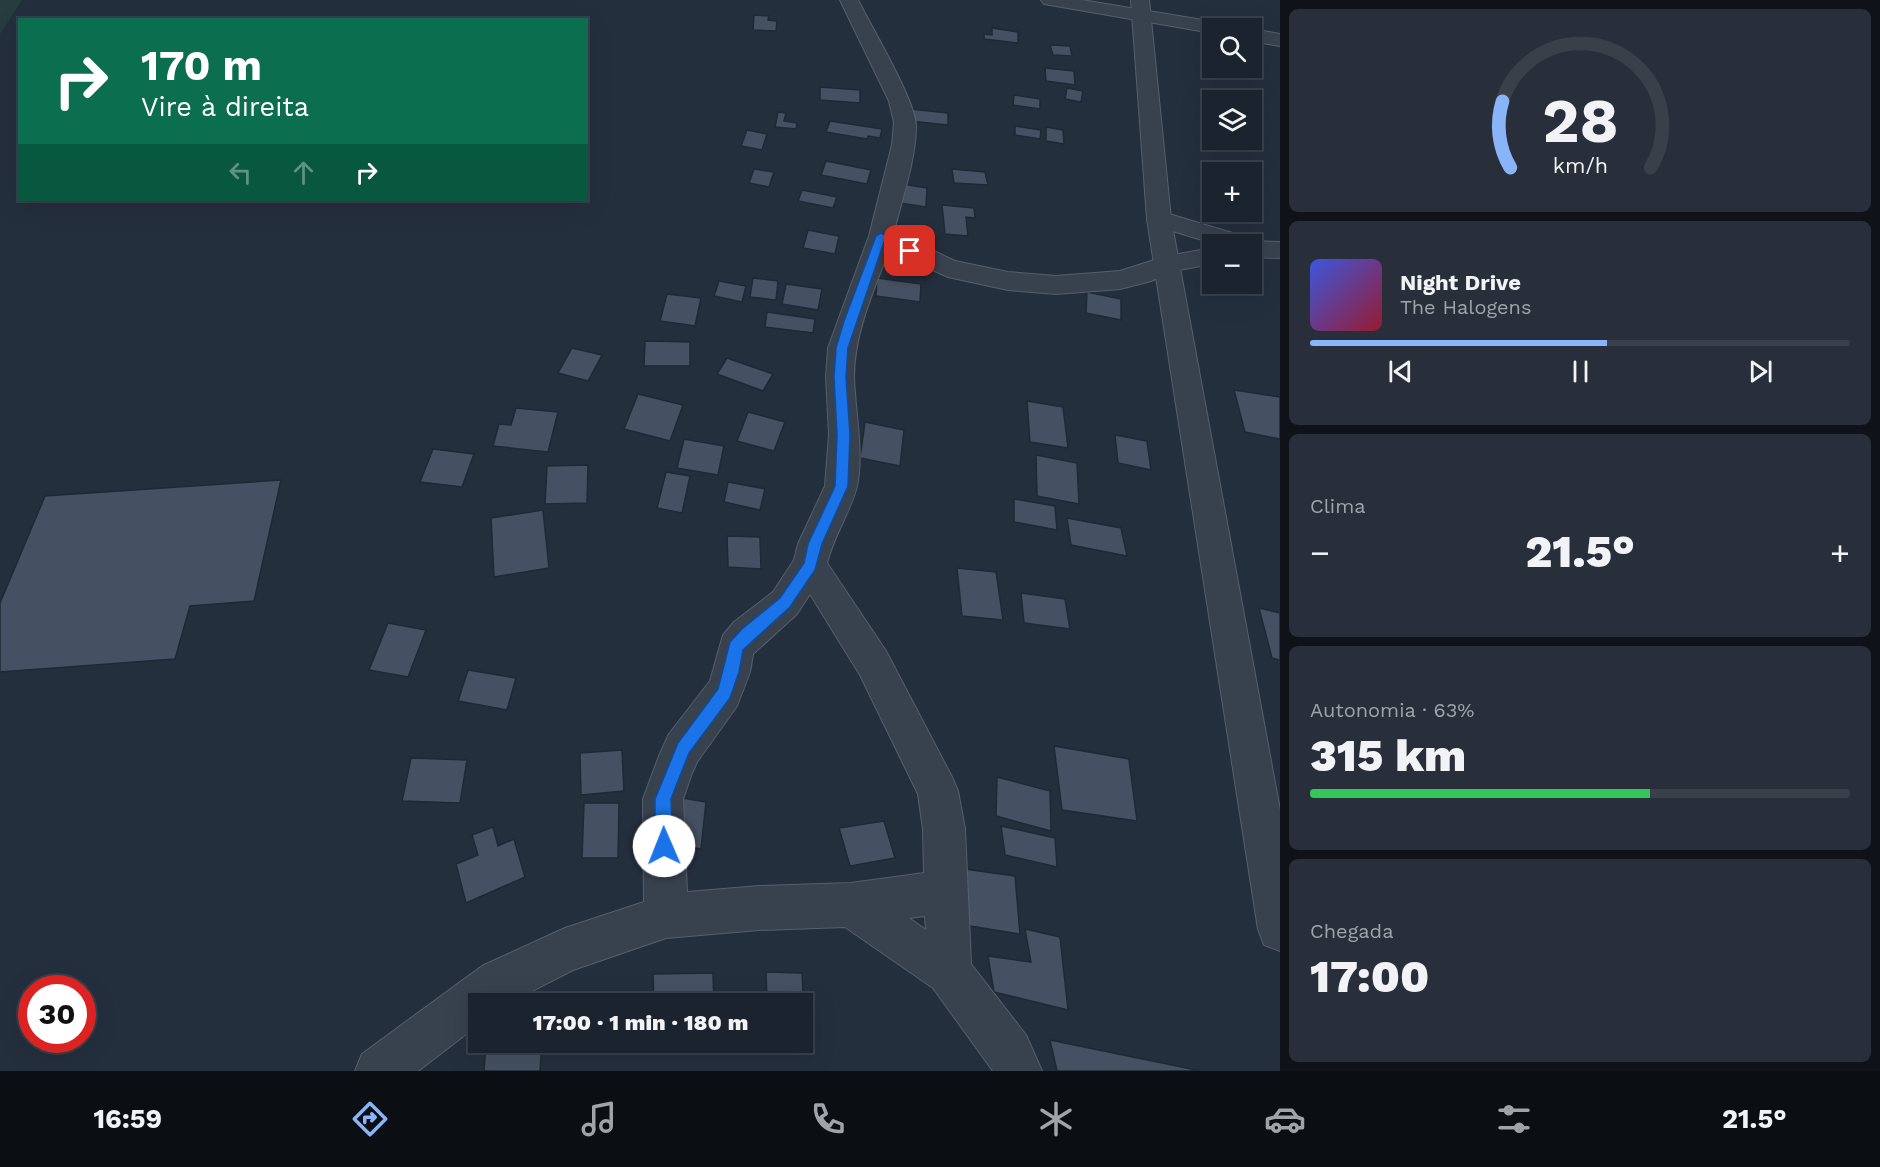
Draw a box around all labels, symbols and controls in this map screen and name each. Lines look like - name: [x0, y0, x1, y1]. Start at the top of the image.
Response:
- map controls: [1202, 18, 1262, 294]
- button: search: [1202, 18, 1262, 78]
- text: 170 m: [141, 41, 262, 90]
- icon: right: [42, 42, 120, 120]
- text: 28: [1542, 84, 1618, 157]
- button: layers: [1202, 90, 1262, 150]
- text: Vire à direita: [141, 91, 309, 123]
- text: km/h: [1552, 153, 1608, 178]
- icon: left: [224, 156, 257, 189]
- icon: ahead: [287, 156, 320, 189]
- icon: right: [350, 156, 383, 189]
- button: +: [1202, 162, 1262, 222]
- pin: [884, 225, 935, 276]
- icon: arrive: [893, 234, 926, 267]
- button: −: [1202, 234, 1262, 294]
- text: Night Drive: [1400, 270, 1521, 295]
- text: The Halogens: [1400, 295, 1532, 319]
- icon: previous: [1384, 355, 1417, 388]
- icon: pause: [1564, 355, 1597, 388]
- icon: next: [1744, 355, 1777, 388]
- text: Clima: [1310, 494, 1366, 518]
- text: 21.5°: [1525, 525, 1635, 578]
- text: −: [1310, 533, 1330, 572]
- text: +: [1830, 533, 1850, 572]
- text: Autonomia · 63%: [1310, 698, 1474, 722]
- text: 315 km: [1310, 729, 1466, 782]
- position arrow: [632, 814, 696, 878]
- text: Chegada: [1310, 919, 1393, 943]
- text: 17:00: [1310, 950, 1429, 1003]
- speed limit sign: 30: [18, 975, 96, 1053]
- text: 17:00 · 1 min · 180 m: [533, 1010, 748, 1035]
- icon: directions: [349, 1098, 391, 1140]
- icon: music: [578, 1098, 620, 1140]
- icon: phone: [807, 1098, 849, 1140]
- icon: climate: [1035, 1098, 1077, 1140]
- icon: car: [1264, 1098, 1306, 1140]
- icon: filters: [1493, 1098, 1535, 1140]
- text: 16:59: [93, 1103, 162, 1135]
- text: 21.5°: [1722, 1103, 1787, 1135]

